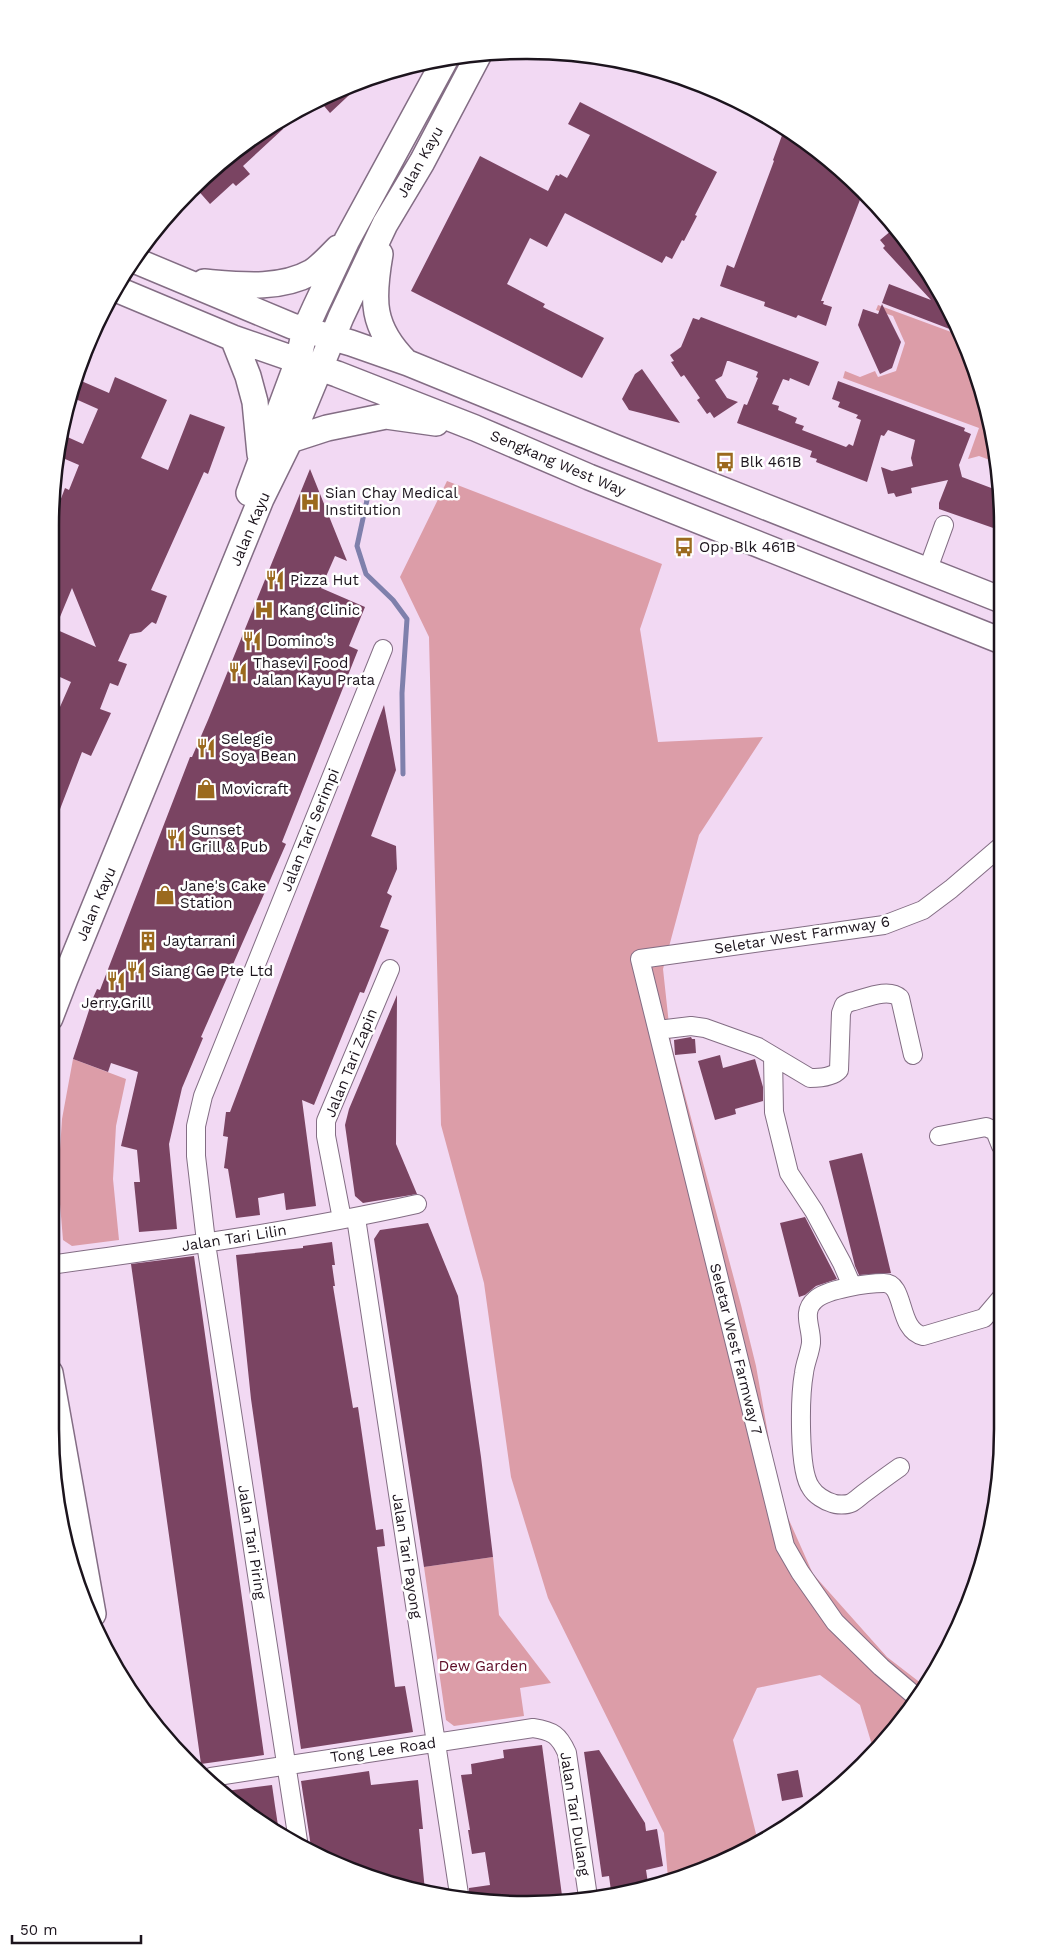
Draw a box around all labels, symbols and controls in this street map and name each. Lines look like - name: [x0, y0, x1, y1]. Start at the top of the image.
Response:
- street label: Jalan Kayu: [393, 123, 447, 201]
- street label: Sengkang West Way: [488, 426, 629, 500]
- bus stop icon: Blk 461B: [714, 451, 736, 473]
- place label: Blk 461B: [740, 453, 802, 471]
- place label: Sian Chay Medical Institution: [325, 484, 458, 519]
- street label: Jalan Kayu: [226, 489, 274, 569]
- hospital icon: Sian Chay Medical Institution: [299, 491, 321, 513]
- bus stop icon: Opp Blk 461B: [673, 536, 695, 558]
- place label: Opp Blk 461B: [699, 538, 796, 556]
- restaurant icon: Pizza Hut: [264, 569, 286, 591]
- place label: Pizza Hut: [290, 571, 360, 589]
- hospital icon: Kang Clinic: [253, 599, 275, 621]
- place label: Kang Clinic: [279, 601, 360, 619]
- restaurant icon: Domino's: [241, 630, 263, 652]
- place label: Domino's: [267, 632, 334, 650]
- place label: Thasevi Food Jalan Kayu Prata: [253, 654, 376, 689]
- restaurant icon: Thasevi Food Jalan Kayu Prata: [227, 661, 249, 683]
- place label: Selegie Soya Bean: [221, 730, 296, 765]
- restaurant icon: Selegie Soya Bean: [195, 737, 217, 759]
- street label: Jalan Tari Serimpi: [277, 766, 343, 894]
- shop icon: Movicraft: [195, 778, 217, 800]
- place label: Movicraft: [221, 780, 289, 798]
- place label: Sunset Grill & Pub: [191, 821, 268, 856]
- restaurant icon: Sunset Grill & Pub: [165, 828, 187, 850]
- street label: Jalan Kayu: [72, 864, 120, 944]
- place label: Jane's Cake Station: [180, 877, 266, 912]
- shop icon: Jane's Cake Station: [154, 884, 176, 906]
- street label: Seletar West Farmway 6: [713, 912, 891, 958]
- building icon: Jaytarrani: [137, 930, 159, 952]
- place label: Jaytarrani: [163, 932, 236, 950]
- restaurant icon: Siang Ge Pte Ltd: [125, 960, 147, 982]
- place label: Siang Ge Pte Ltd: [151, 962, 273, 980]
- restaurant icon: Jerry.Grill: [105, 970, 127, 992]
- place label: Jerry.Grill: [81, 994, 151, 1012]
- street label: Jalan Tari Zapin: [321, 1006, 381, 1120]
- street label: Jalan Tari Lilin: [180, 1221, 288, 1255]
- street label: Seletar West Farmway 7: [706, 1261, 766, 1437]
- street label: Jalan Tari Piring: [234, 1484, 270, 1600]
- street label: Jalan Tari Payong: [388, 1492, 426, 1620]
- park label: Dew Garden: [438, 1657, 528, 1675]
- street label: Tong Lee Road: [329, 1734, 437, 1766]
- street label: Jalan Tari Dulang: [556, 1751, 594, 1877]
- scale bar: [12, 1912, 141, 1944]
- text: 50 m: [20, 1921, 57, 1939]

